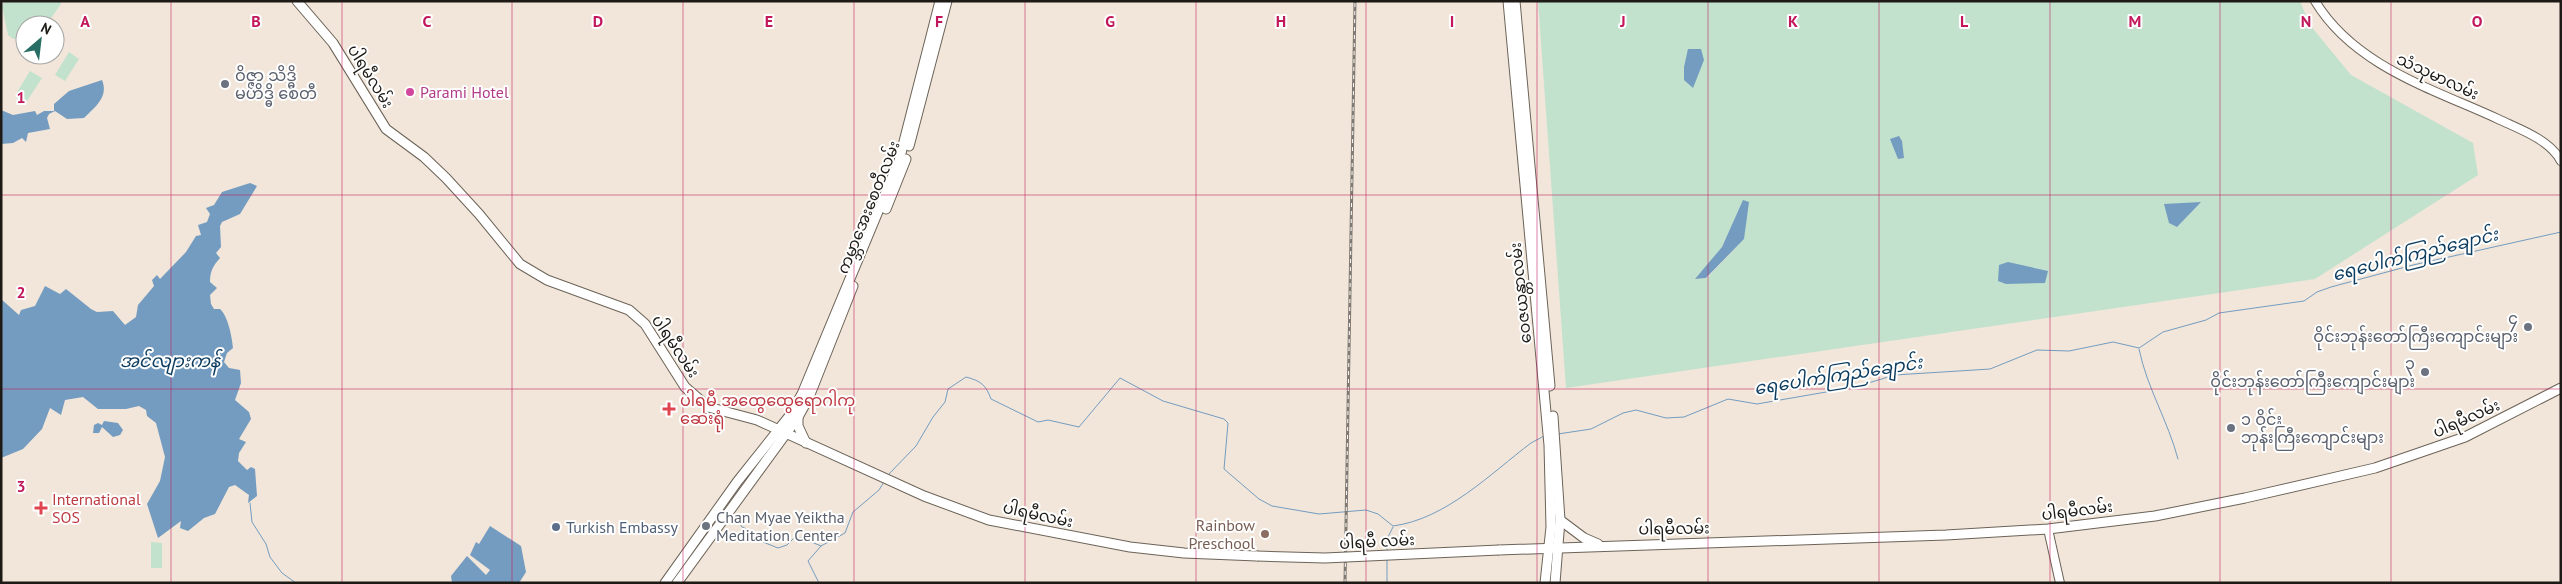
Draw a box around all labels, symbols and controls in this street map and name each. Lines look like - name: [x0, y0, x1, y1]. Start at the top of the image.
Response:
- text: A: [80, 11, 90, 31]
- text: B: [251, 11, 261, 31]
- text: C: [423, 11, 432, 31]
- text: D: [593, 11, 603, 31]
- text: E: [765, 11, 773, 31]
- text: F: [935, 11, 943, 31]
- text: G: [1105, 11, 1115, 31]
- text: H: [1276, 11, 1286, 31]
- text: I: [1450, 11, 1454, 31]
- text: J: [1619, 11, 1626, 31]
- text: K: [1788, 11, 1798, 31]
- text: L: [1960, 11, 1969, 31]
- text: M: [2129, 11, 2141, 31]
- text: N: [2301, 11, 2311, 31]
- text: O: [2472, 11, 2483, 31]
- north arrow: [15, 15, 65, 65]
- text: N: [38, 18, 54, 39]
- street label: ပါရမီလမ်း: [340, 40, 399, 114]
- street label: သံသုမာလမ်း: [2392, 47, 2483, 108]
- place label: ဝိဇ္ဇာ သိဒ္ဓိ မဟိဒ္ဓိ စေတီ: [235, 65, 317, 107]
- marker: ဝိဇ္ဇာ သိဒ္ဓိ မဟိဒ္ဓိ စေတီ: [219, 78, 231, 90]
- place label: Parami Hotel: [420, 82, 509, 102]
- marker: Parami Hotel: [404, 86, 416, 98]
- text: 1: [16, 87, 26, 107]
- street label: ကမ္ဘာအေးစေတီလမ်း: [831, 137, 908, 278]
- water label: ရေပေါက်ကြည်ချောင်း: [2329, 221, 2503, 290]
- street label: ဝေဇယန္တာလမ်း: [1504, 241, 1539, 345]
- text: 2: [16, 282, 26, 302]
- place label: ၄ ဝိုင်းဘုန်းတော်ကြီးကျောင်းများ: [2313, 308, 2518, 351]
- street label: ပါရမီလမ်း: [644, 310, 705, 383]
- marker: ၄ ဝိုင်းဘုန်းတော်ကြီးကျောင်းများ: [2522, 321, 2534, 333]
- water label: အင်လျားကန်: [120, 348, 223, 376]
- water label: ရေပေါက်ကြည်ချောင်း: [1752, 349, 1926, 404]
- place label: ၃ ဝိုင်းဘုန်းတော်ကြီးကျောင်းများ: [2210, 353, 2415, 396]
- marker: ၃ ဝိုင်းဘုန်းတော်ကြီးကျောင်းများ: [2419, 366, 2431, 378]
- place label: ပါရမီ အထွေထွေရောဂါကု ဆေးရုံ: [680, 389, 855, 433]
- street label: ပါရမီလမ်း: [2429, 393, 2504, 445]
- marker: ပါရမီ အထွေထွေရောဂါကု ဆေးရုံ: [662, 402, 676, 416]
- place label: ၁ ဝိုင်း ဘုန်းကြီးကျောင်းများ: [2241, 408, 2384, 452]
- marker: ၁ ဝိုင်း ဘုန်းကြီးကျောင်းများ: [2225, 422, 2237, 434]
- text: 3: [16, 476, 26, 496]
- place label: International SOS: [52, 489, 141, 527]
- street label: ပါရမီလမ်း: [2040, 495, 2114, 528]
- street label: ပါရမီလမ်း: [1000, 496, 1075, 535]
- marker: International SOS: [34, 501, 48, 515]
- place label: Chan Myae Yeiktha Meditation Center: [716, 507, 845, 545]
- place label: Rainbow Preschool: [1189, 515, 1255, 553]
- street label: ပါရမီလမ်း: [1638, 516, 1710, 543]
- place label: Turkish Embassy: [566, 517, 679, 537]
- marker: Chan Myae Yeiktha Meditation Center: [700, 520, 712, 532]
- marker: Turkish Embassy: [550, 521, 562, 533]
- marker: Rainbow Preschool: [1259, 528, 1271, 540]
- street label: ပါရမီ လမ်း: [1339, 528, 1415, 557]

